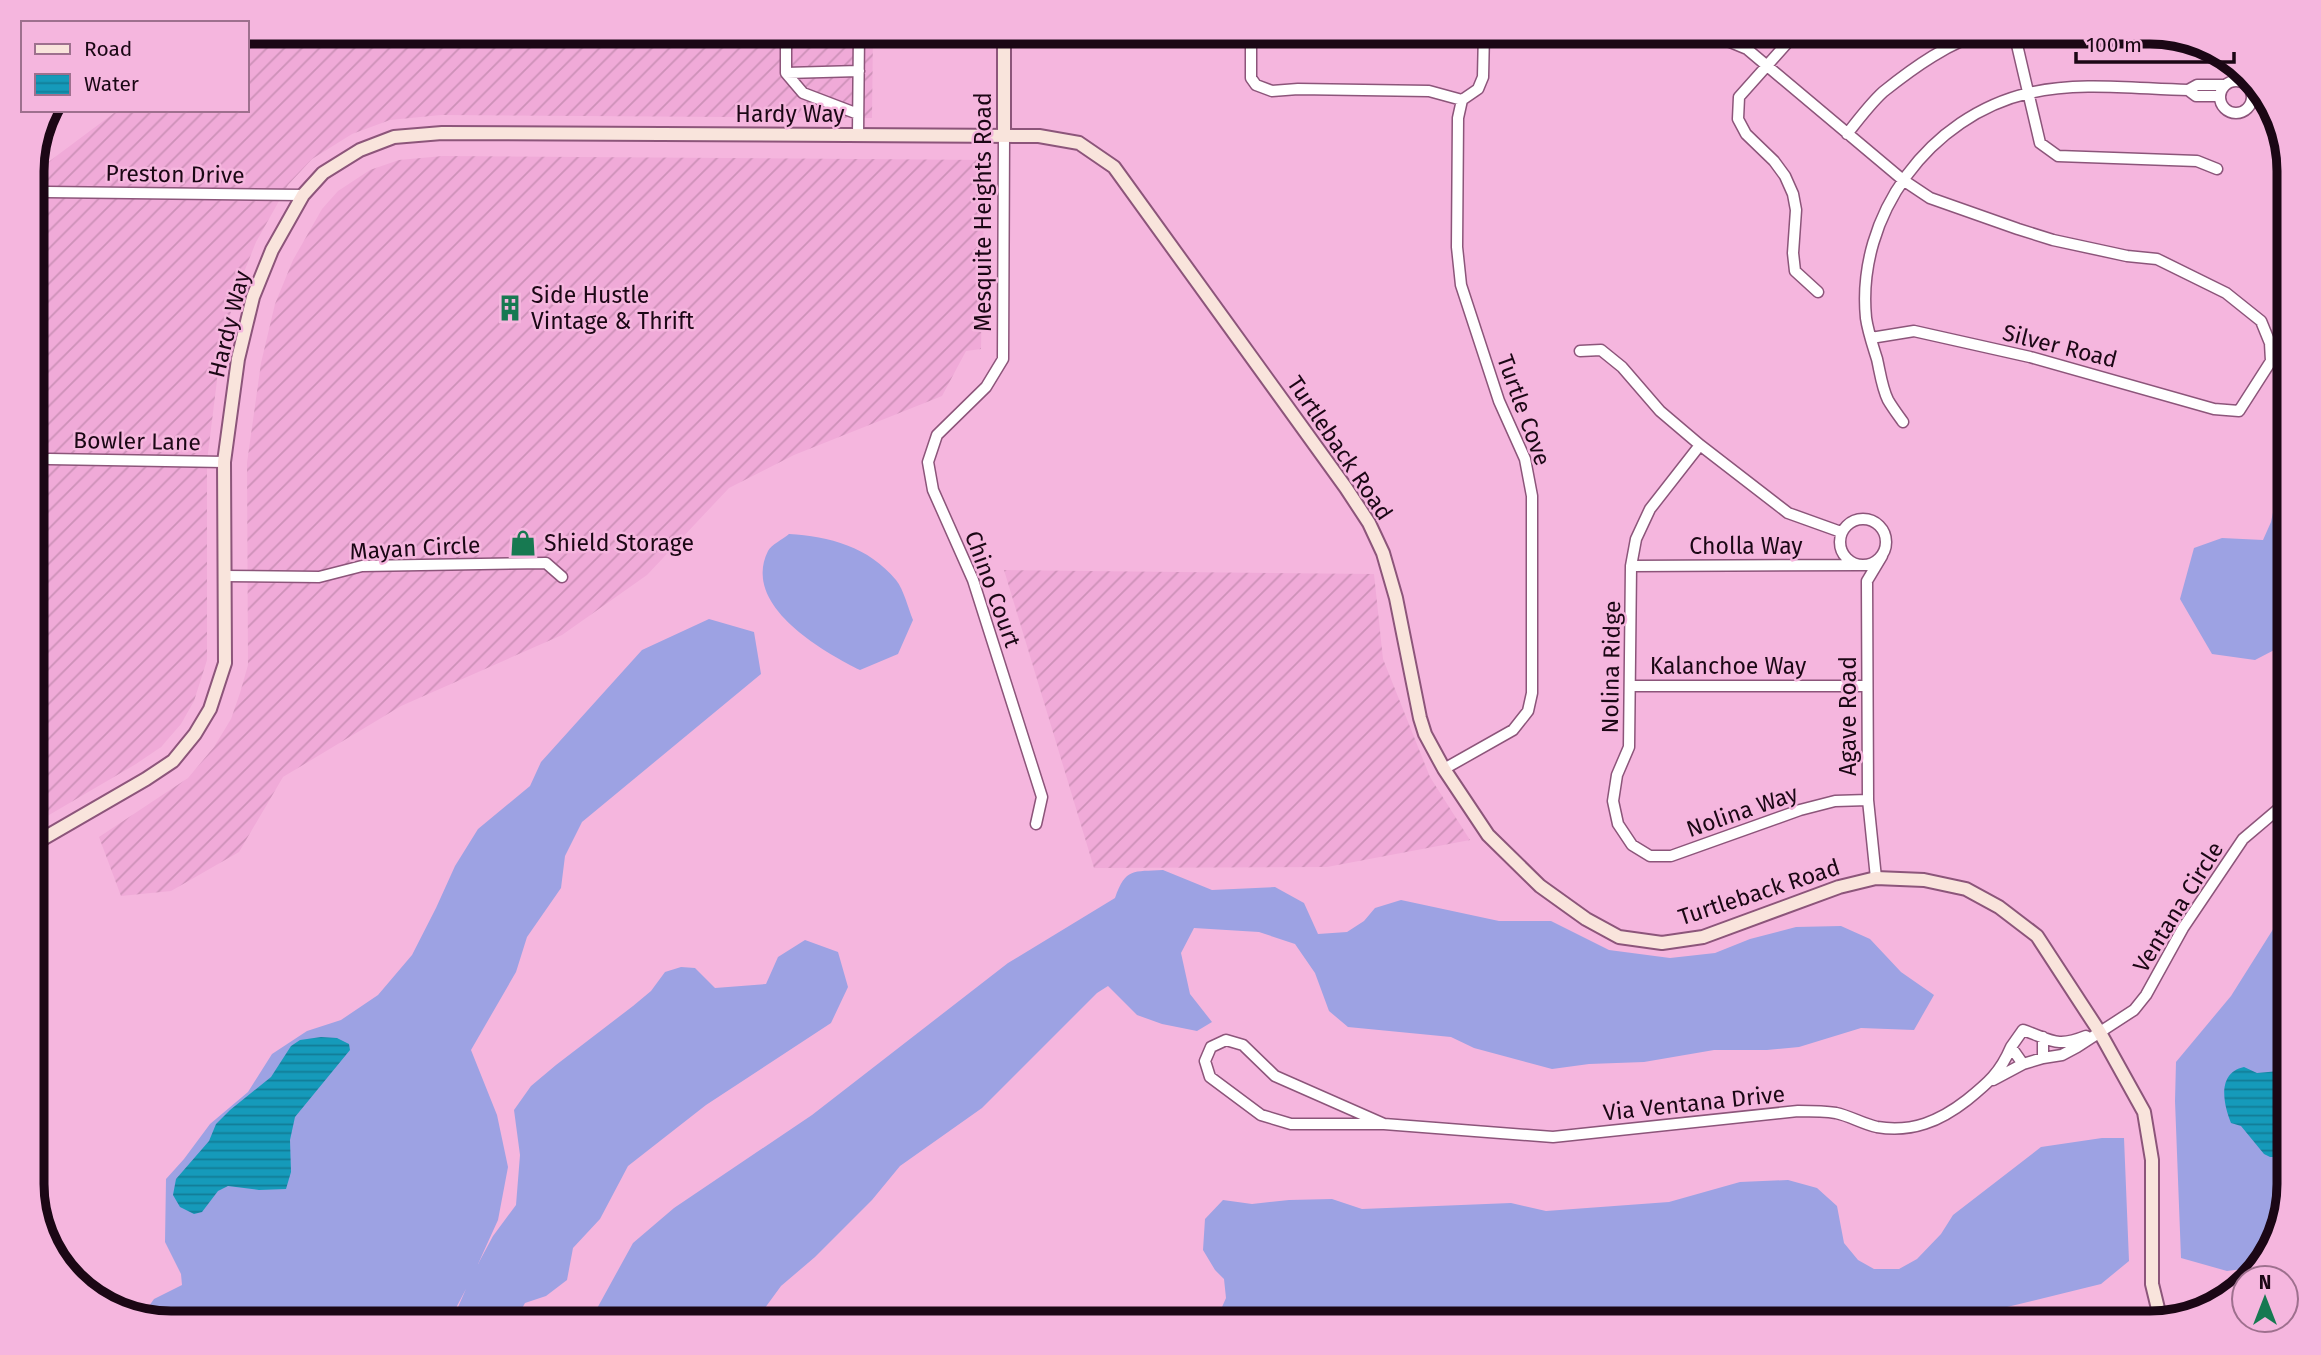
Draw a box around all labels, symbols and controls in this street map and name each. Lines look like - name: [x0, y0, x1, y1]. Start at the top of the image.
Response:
- legend: [21, 21, 248, 112]
- scale bar: [2076, 21, 2234, 65]
- text: 100 m: [2086, 32, 2142, 58]
- text: Road: [84, 36, 132, 62]
- text: Water: [84, 71, 139, 97]
- street label: Mesquite Heights Road: [969, 92, 997, 332]
- street label: Hardy Way: [735, 100, 845, 128]
- street label: Preston Drive: [105, 159, 245, 189]
- street label: Hardy Way: [202, 267, 256, 380]
- place label: Side Hustle Vintage & Thrift: [531, 281, 695, 335]
- building icon: Side Hustle Vintage & Thrift: [495, 293, 525, 323]
- street label: Silver Road: [2000, 318, 2120, 374]
- street label: Turtle Cove: [1491, 351, 1557, 469]
- street label: Turtleback Road: [1281, 370, 1399, 526]
- street label: Bowler Lane: [73, 426, 201, 456]
- street label: Chino Court: [959, 527, 1027, 652]
- shop icon: Shield Storage: [508, 528, 538, 558]
- place label: Shield Storage: [544, 529, 694, 557]
- street label: Mayan Circle: [349, 531, 481, 565]
- street label: Cholla Way: [1689, 532, 1803, 560]
- street label: Nolina Ridge: [1596, 600, 1626, 734]
- street label: Kalanchoe Way: [1650, 652, 1807, 680]
- street label: Agave Road: [1834, 656, 1862, 776]
- street label: Nolina Way: [1682, 779, 1802, 843]
- street label: Ventana Circle: [2127, 837, 2229, 977]
- street label: Turtleback Road: [1675, 853, 1843, 931]
- street label: Via Ventana Drive: [1602, 1080, 1786, 1126]
- north arrow: [2230, 1264, 2300, 1334]
- text: N: [2259, 1271, 2271, 1294]

